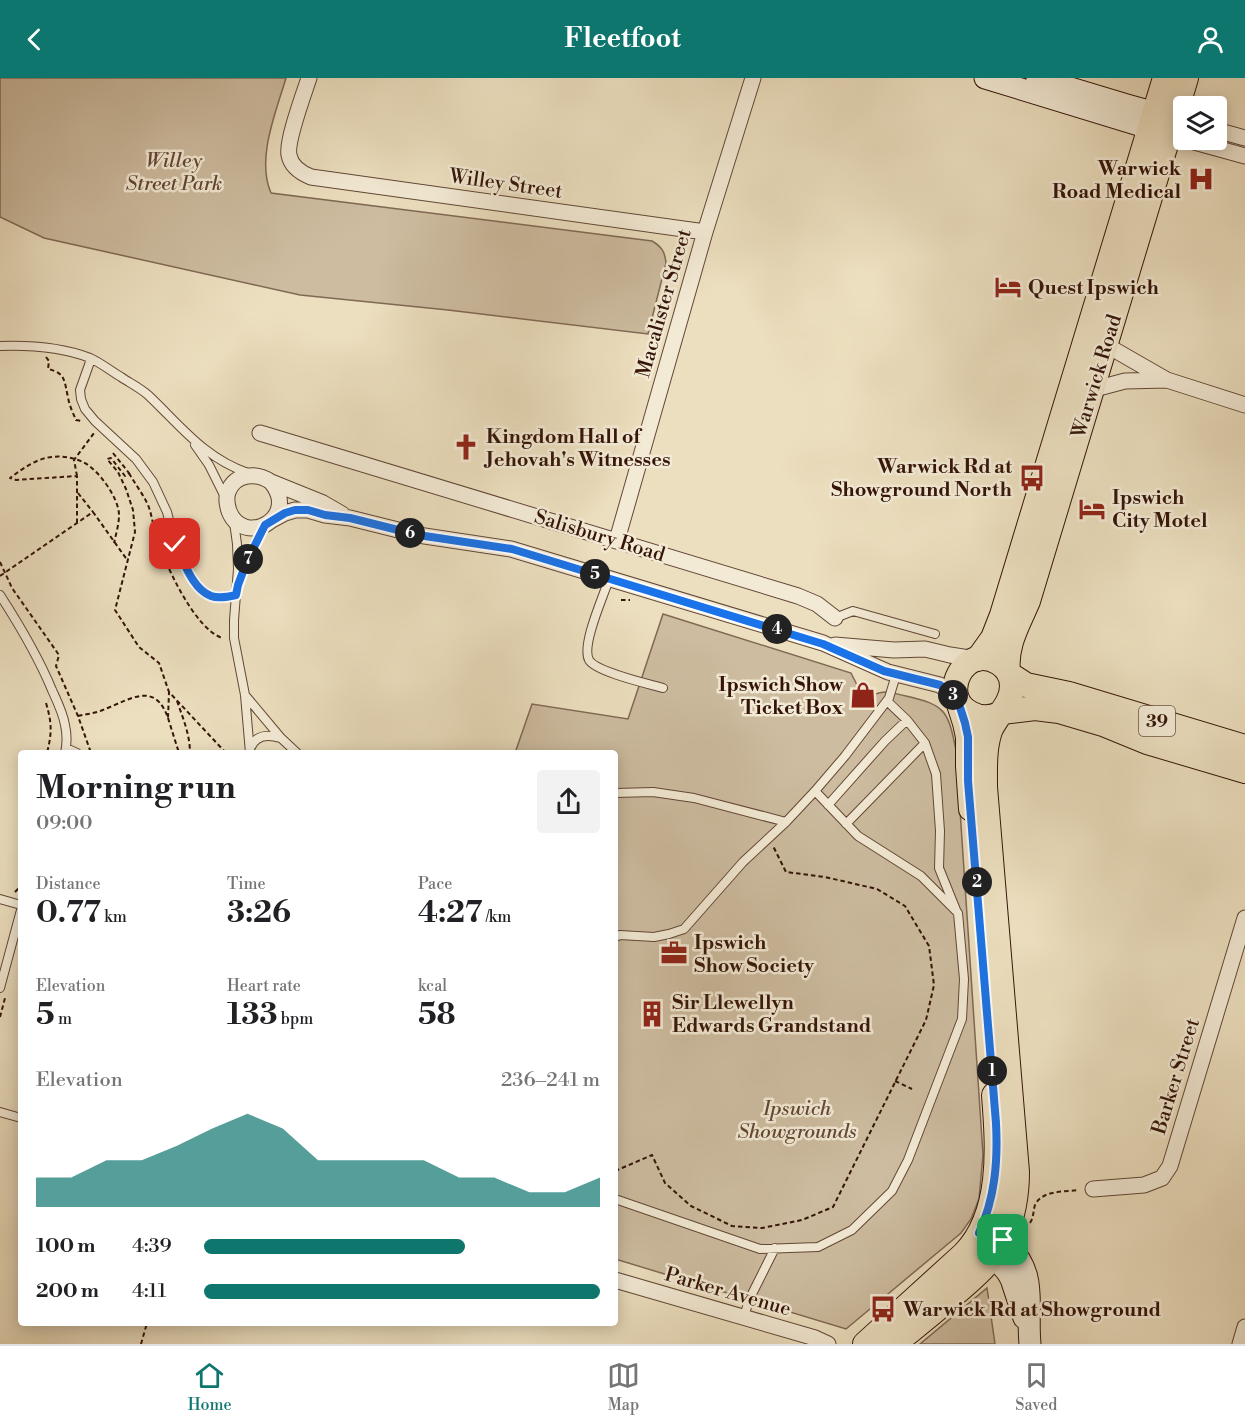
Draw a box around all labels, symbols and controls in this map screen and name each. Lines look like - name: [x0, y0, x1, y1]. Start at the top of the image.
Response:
- text: Fleetfoot: [564, 22, 681, 56]
- icon: back: [18, 23, 51, 56]
- icon: person: [1194, 23, 1227, 56]
- map controls: [1173, 96, 1227, 150]
- button: layers: [1173, 96, 1227, 150]
- park label: Willey Street Park: [126, 149, 222, 197]
- place label: Warwick Road Medical: [1052, 157, 1182, 205]
- street label: Willey Street: [447, 164, 564, 205]
- hospital icon: Warwick Road Medical: [1186, 164, 1216, 194]
- street label: Macalister Street: [631, 226, 698, 381]
- hotel icon: Quest Ipswich: [993, 272, 1023, 302]
- place label: Quest Ipswich: [1028, 276, 1159, 301]
- street label: Warwick Road: [1067, 311, 1128, 442]
- place label: Kingdom Hall of Jehovah's Witnesses: [483, 425, 671, 473]
- church icon: Kingdom Hall of Jehovah's Witnesses: [451, 432, 481, 462]
- place label: Warwick Rd at Showground North: [831, 455, 1013, 503]
- bus stop icon: Warwick Rd at Showground North: [1017, 463, 1047, 493]
- place label: Ipswich City Motel: [1112, 486, 1208, 534]
- hotel icon: Ipswich City Motel: [1077, 494, 1107, 524]
- street label: Salisbury Road: [531, 505, 669, 568]
- pin: [149, 518, 200, 569]
- pin: 6: [395, 518, 425, 548]
- text: 6: [405, 523, 415, 543]
- icon: check: [158, 527, 191, 560]
- pin: 7: [233, 544, 263, 574]
- text: 7: [243, 549, 253, 569]
- pin: 5: [580, 559, 610, 589]
- text: 5: [590, 564, 600, 584]
- pin: 4: [762, 614, 792, 644]
- text: 4: [772, 619, 782, 639]
- place label: Ipswich Show Ticket Box: [719, 673, 844, 721]
- shop icon: Ipswich Show Ticket Box: [848, 680, 878, 710]
- pin: 3: [938, 680, 968, 710]
- text: 3: [948, 685, 958, 705]
- road number: 39: [1139, 706, 1175, 736]
- text: Morning run: [36, 768, 236, 809]
- button: share: [537, 770, 600, 833]
- text: 09:00: [36, 811, 92, 836]
- pin: 2: [962, 867, 992, 897]
- text: 2: [972, 872, 982, 892]
- text: Distance: [36, 874, 101, 894]
- text: Time: [227, 874, 266, 894]
- text: Pace: [418, 874, 452, 894]
- text: 0.77: [36, 894, 101, 932]
- text: 3:26: [227, 894, 291, 932]
- text: 4:27: [418, 894, 483, 932]
- text: km: [101, 907, 127, 927]
- text: /km: [483, 907, 511, 927]
- place label: Ipswich Show Society: [694, 931, 815, 979]
- office icon: Ipswich Show Society: [659, 938, 689, 968]
- text: Elevation: [36, 976, 105, 996]
- text: Heart rate: [227, 976, 301, 996]
- text: kcal: [418, 976, 447, 996]
- place label: Sir Llewellyn Edwards Grandstand: [672, 991, 872, 1039]
- text: 5: [36, 996, 55, 1034]
- text: 133: [227, 996, 278, 1034]
- text: 58: [418, 996, 456, 1034]
- building icon: Sir Llewellyn Edwards Grandstand: [637, 999, 667, 1029]
- text: m: [55, 1009, 72, 1029]
- text: bpm: [278, 1009, 313, 1029]
- street label: Barker Street: [1147, 1015, 1206, 1138]
- pin: 1: [977, 1056, 1007, 1086]
- text: 1: [988, 1061, 996, 1081]
- text: Elevation: [36, 1068, 123, 1093]
- text: 236–241 m: [501, 1068, 600, 1093]
- park label: Ipswich Showgrounds: [738, 1097, 857, 1145]
- pin: [977, 1214, 1028, 1265]
- icon: arrive: [986, 1223, 1019, 1256]
- text: 100 m: [36, 1234, 95, 1259]
- text: 4:39: [132, 1234, 172, 1259]
- street label: Parker Avenue: [662, 1262, 794, 1322]
- text: 200 m: [36, 1279, 99, 1304]
- text: 4:11: [132, 1279, 166, 1304]
- bus stop icon: Warwick Rd at Showground: [868, 1294, 898, 1324]
- place label: Warwick Rd at Showground: [902, 1298, 1162, 1323]
- tab: Home: [188, 1359, 232, 1415]
- tab: Map: [607, 1359, 640, 1415]
- tab: Saved: [1015, 1359, 1057, 1415]

